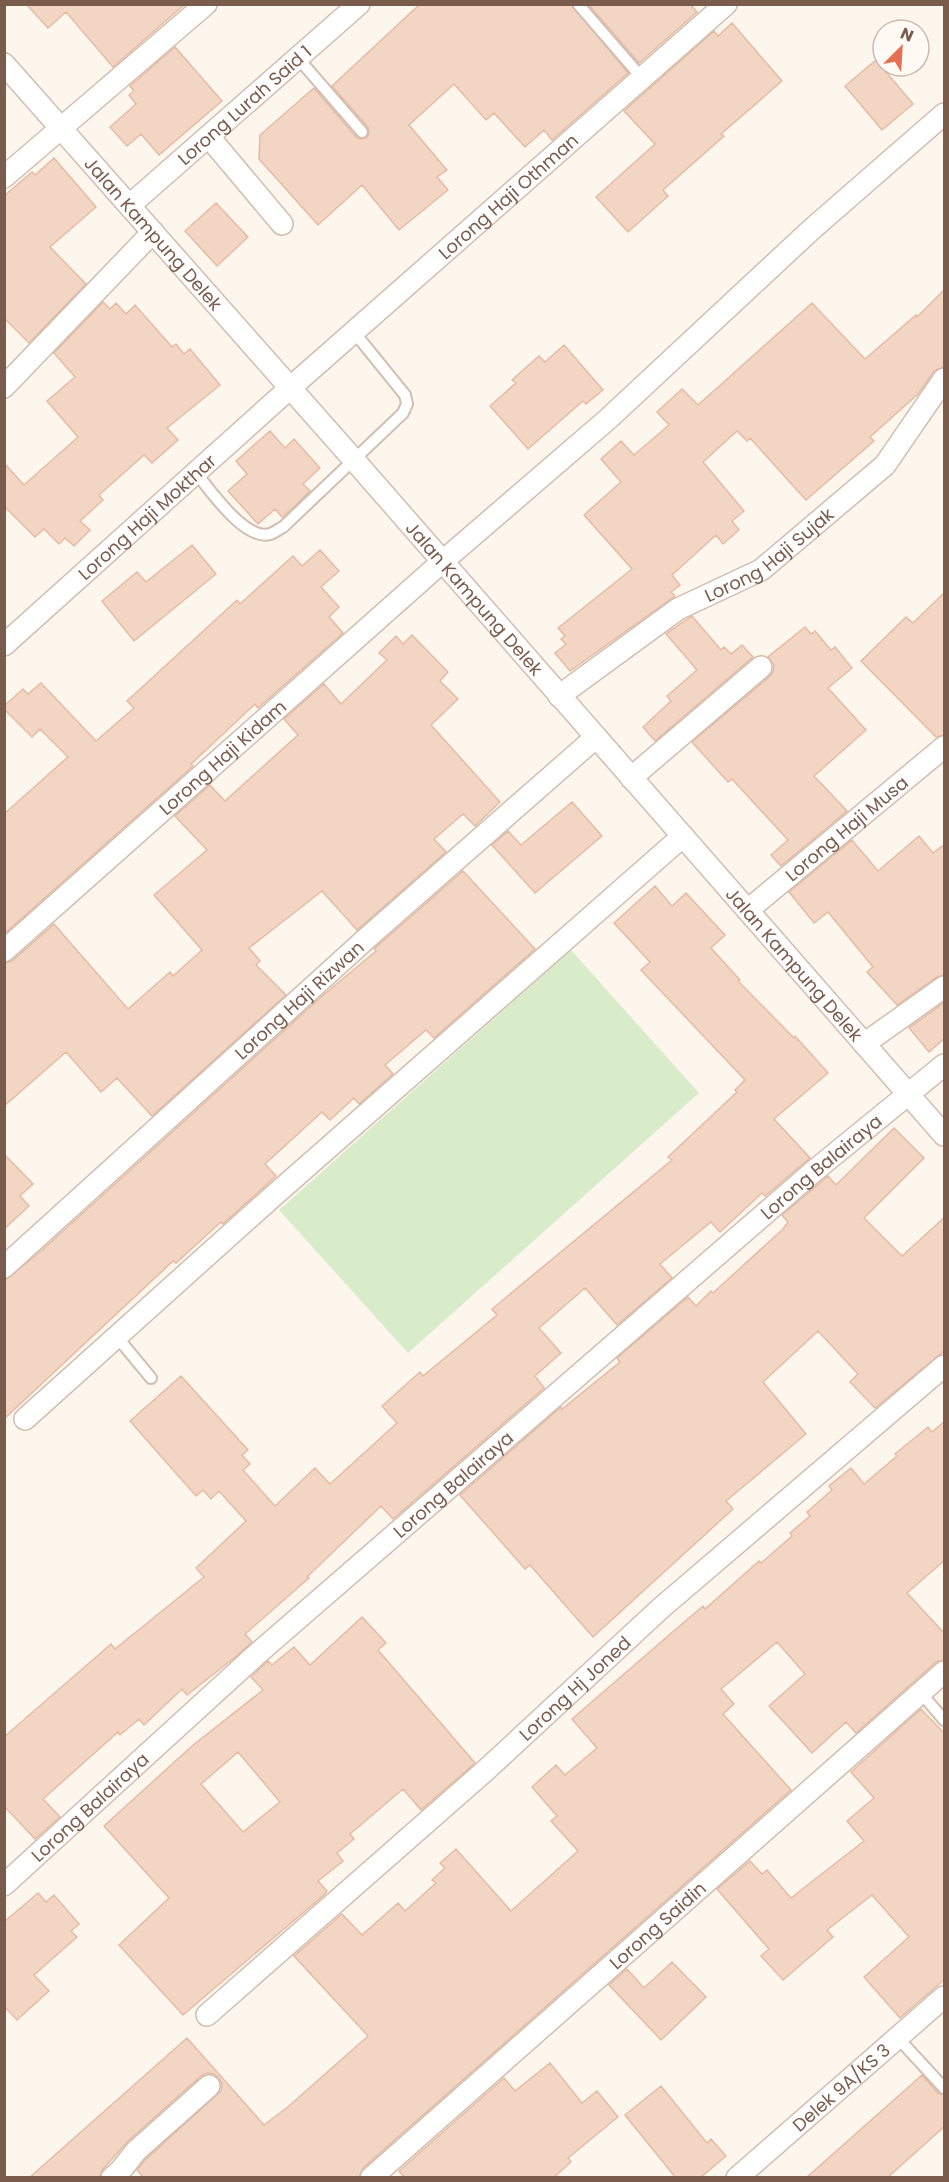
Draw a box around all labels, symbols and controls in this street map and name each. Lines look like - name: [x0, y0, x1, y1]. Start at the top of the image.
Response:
- north arrow: [871, 18, 931, 78]
- text: N: [897, 22, 917, 48]
- street label: Lorong Lurah Said 1: [172, 39, 317, 170]
- street label: Lorong Haji Othman: [433, 127, 583, 265]
- street label: Jalan Kampung Delek: [79, 151, 229, 316]
- street label: Lorong Haji Mokthar: [72, 448, 221, 585]
- street label: Lorong Haji Sujak: [700, 501, 839, 607]
- street label: Jalan Kampung Delek: [400, 516, 550, 681]
- street label: Lorong Haji Kidam: [153, 694, 291, 820]
- street label: Lorong Haji Musa: [780, 770, 913, 887]
- street label: Jalan Kampung Delek: [720, 882, 869, 1047]
- street label: Lorong Haji Rizwan: [229, 935, 369, 1065]
- street label: Lorong Balairaya: [755, 1108, 887, 1225]
- street label: Lorong Balairaya: [388, 1425, 518, 1543]
- street label: Lorong Hj Joned: [513, 1630, 636, 1746]
- street label: Lorong Balairaya: [25, 1746, 154, 1867]
- street label: Lorong Saidin: [604, 1876, 711, 1975]
- street label: Delek 9A/KS 3: [787, 2037, 895, 2137]

